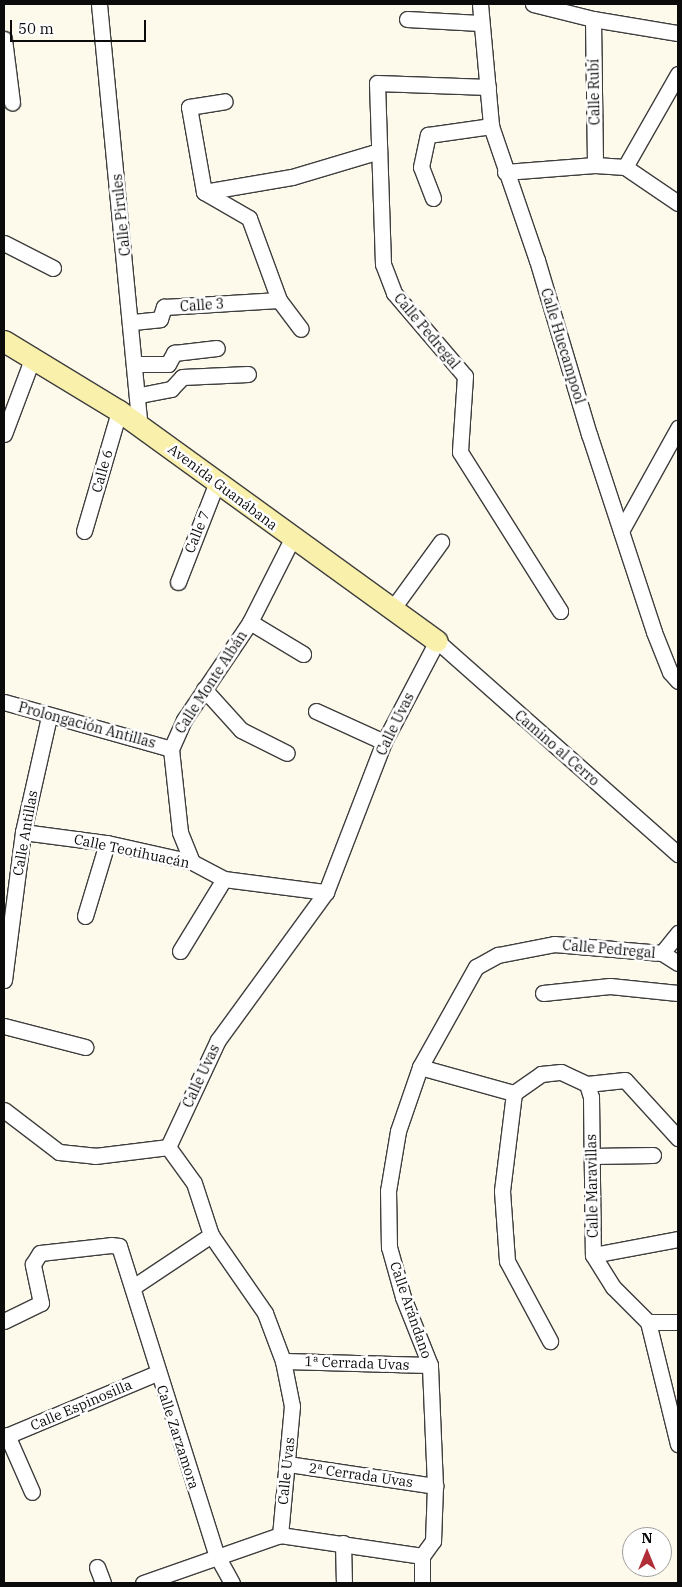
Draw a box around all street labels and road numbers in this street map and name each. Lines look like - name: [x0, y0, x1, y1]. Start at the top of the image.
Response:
- street label: Calle Rubí: [585, 59, 603, 125]
- street label: Calle Pirules: [108, 173, 134, 257]
- street label: Calle Huecampool: [537, 286, 589, 406]
- street label: Calle Pedregal: [391, 290, 463, 372]
- street label: Calle 3: [179, 295, 225, 315]
- street label: Avenida Guanábana: [165, 440, 281, 534]
- street label: Calle 6: [88, 447, 116, 495]
- street label: Calle 7: [181, 508, 213, 556]
- street label: Calle Monte Albán: [171, 627, 251, 737]
- street label: Calle Uvas: [373, 690, 417, 758]
- street label: Prolongación Antillas: [17, 699, 157, 751]
- street label: Camino al Cerro: [511, 707, 603, 789]
- street label: Calle Antillas: [9, 789, 41, 877]
- street label: Calle Teotihuacán: [73, 831, 191, 871]
- street label: Calle Pedregal: [562, 937, 656, 961]
- street label: Calle Uvas: [179, 1042, 223, 1110]
- street label: Calle Maravillas: [583, 1134, 601, 1238]
- street label: Calle Arándano: [387, 1259, 435, 1361]
- street label: 1ª Cerrada Uvas: [304, 1353, 410, 1373]
- street label: Calle Espinosilla: [28, 1376, 134, 1434]
- street label: Calle Zarzamora: [153, 1383, 203, 1491]
- street label: Calle Uvas: [274, 1436, 298, 1506]
- street label: 2ª Cerrada Uvas: [308, 1459, 414, 1491]

